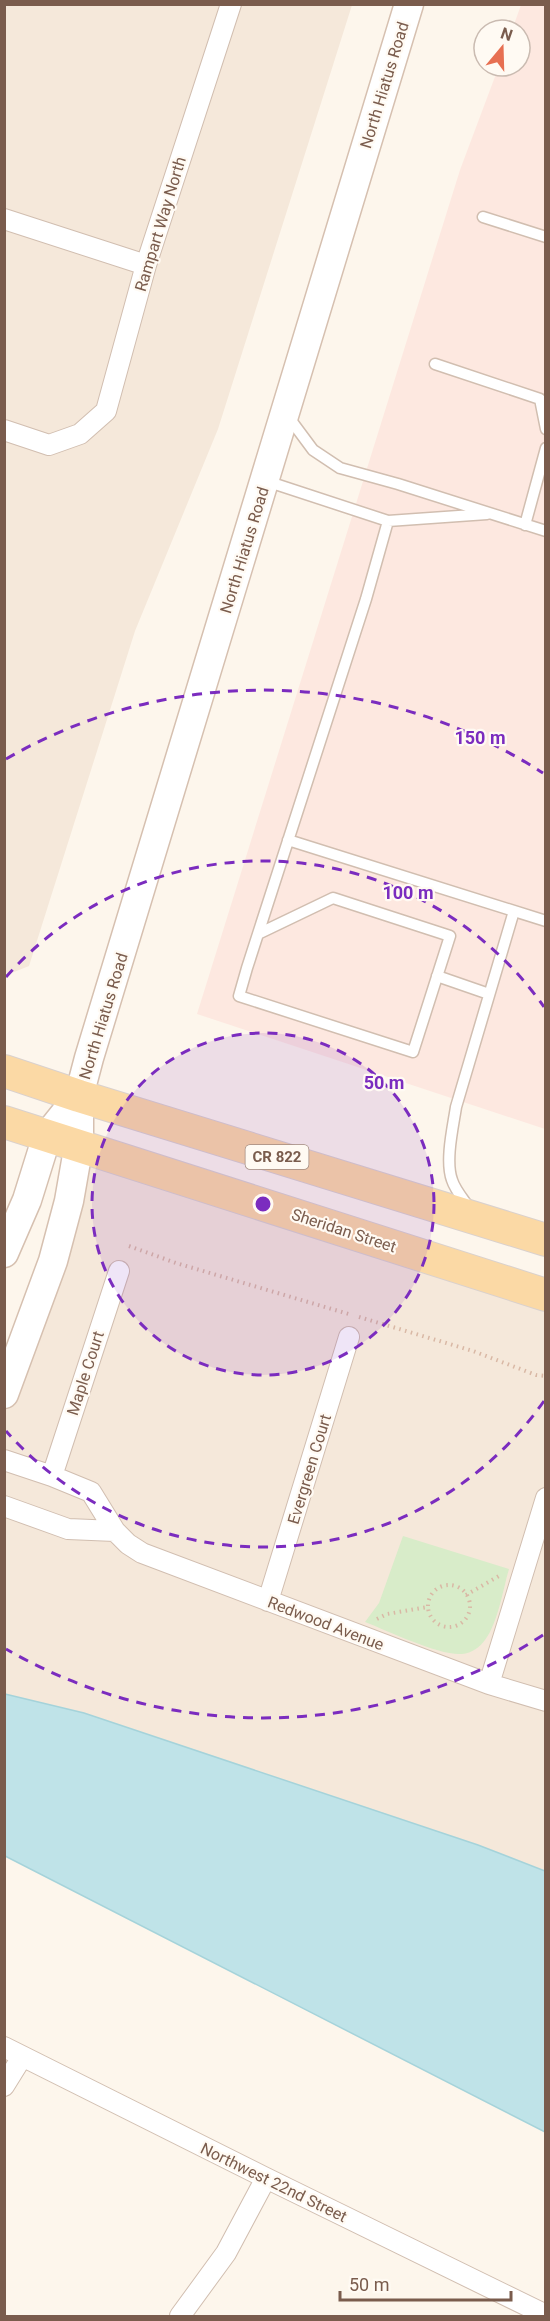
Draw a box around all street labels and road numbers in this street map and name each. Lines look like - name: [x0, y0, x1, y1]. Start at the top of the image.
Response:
- street label: North Hiatus Road: [356, 20, 413, 151]
- street label: Rampart Way North: [131, 155, 190, 294]
- street label: North Hiatus Road: [216, 485, 273, 616]
- street label: North Hiatus Road: [75, 951, 132, 1082]
- road number: CR 822: [246, 1145, 308, 1169]
- street label: Sheridan Street: [289, 1205, 399, 1256]
- street label: Maple Court: [63, 1329, 108, 1418]
- street label: Evergreen Court: [284, 1412, 335, 1526]
- street label: Redwood Avenue: [265, 1593, 387, 1654]
- street label: Northwest 22nd Street: [198, 2139, 350, 2226]

